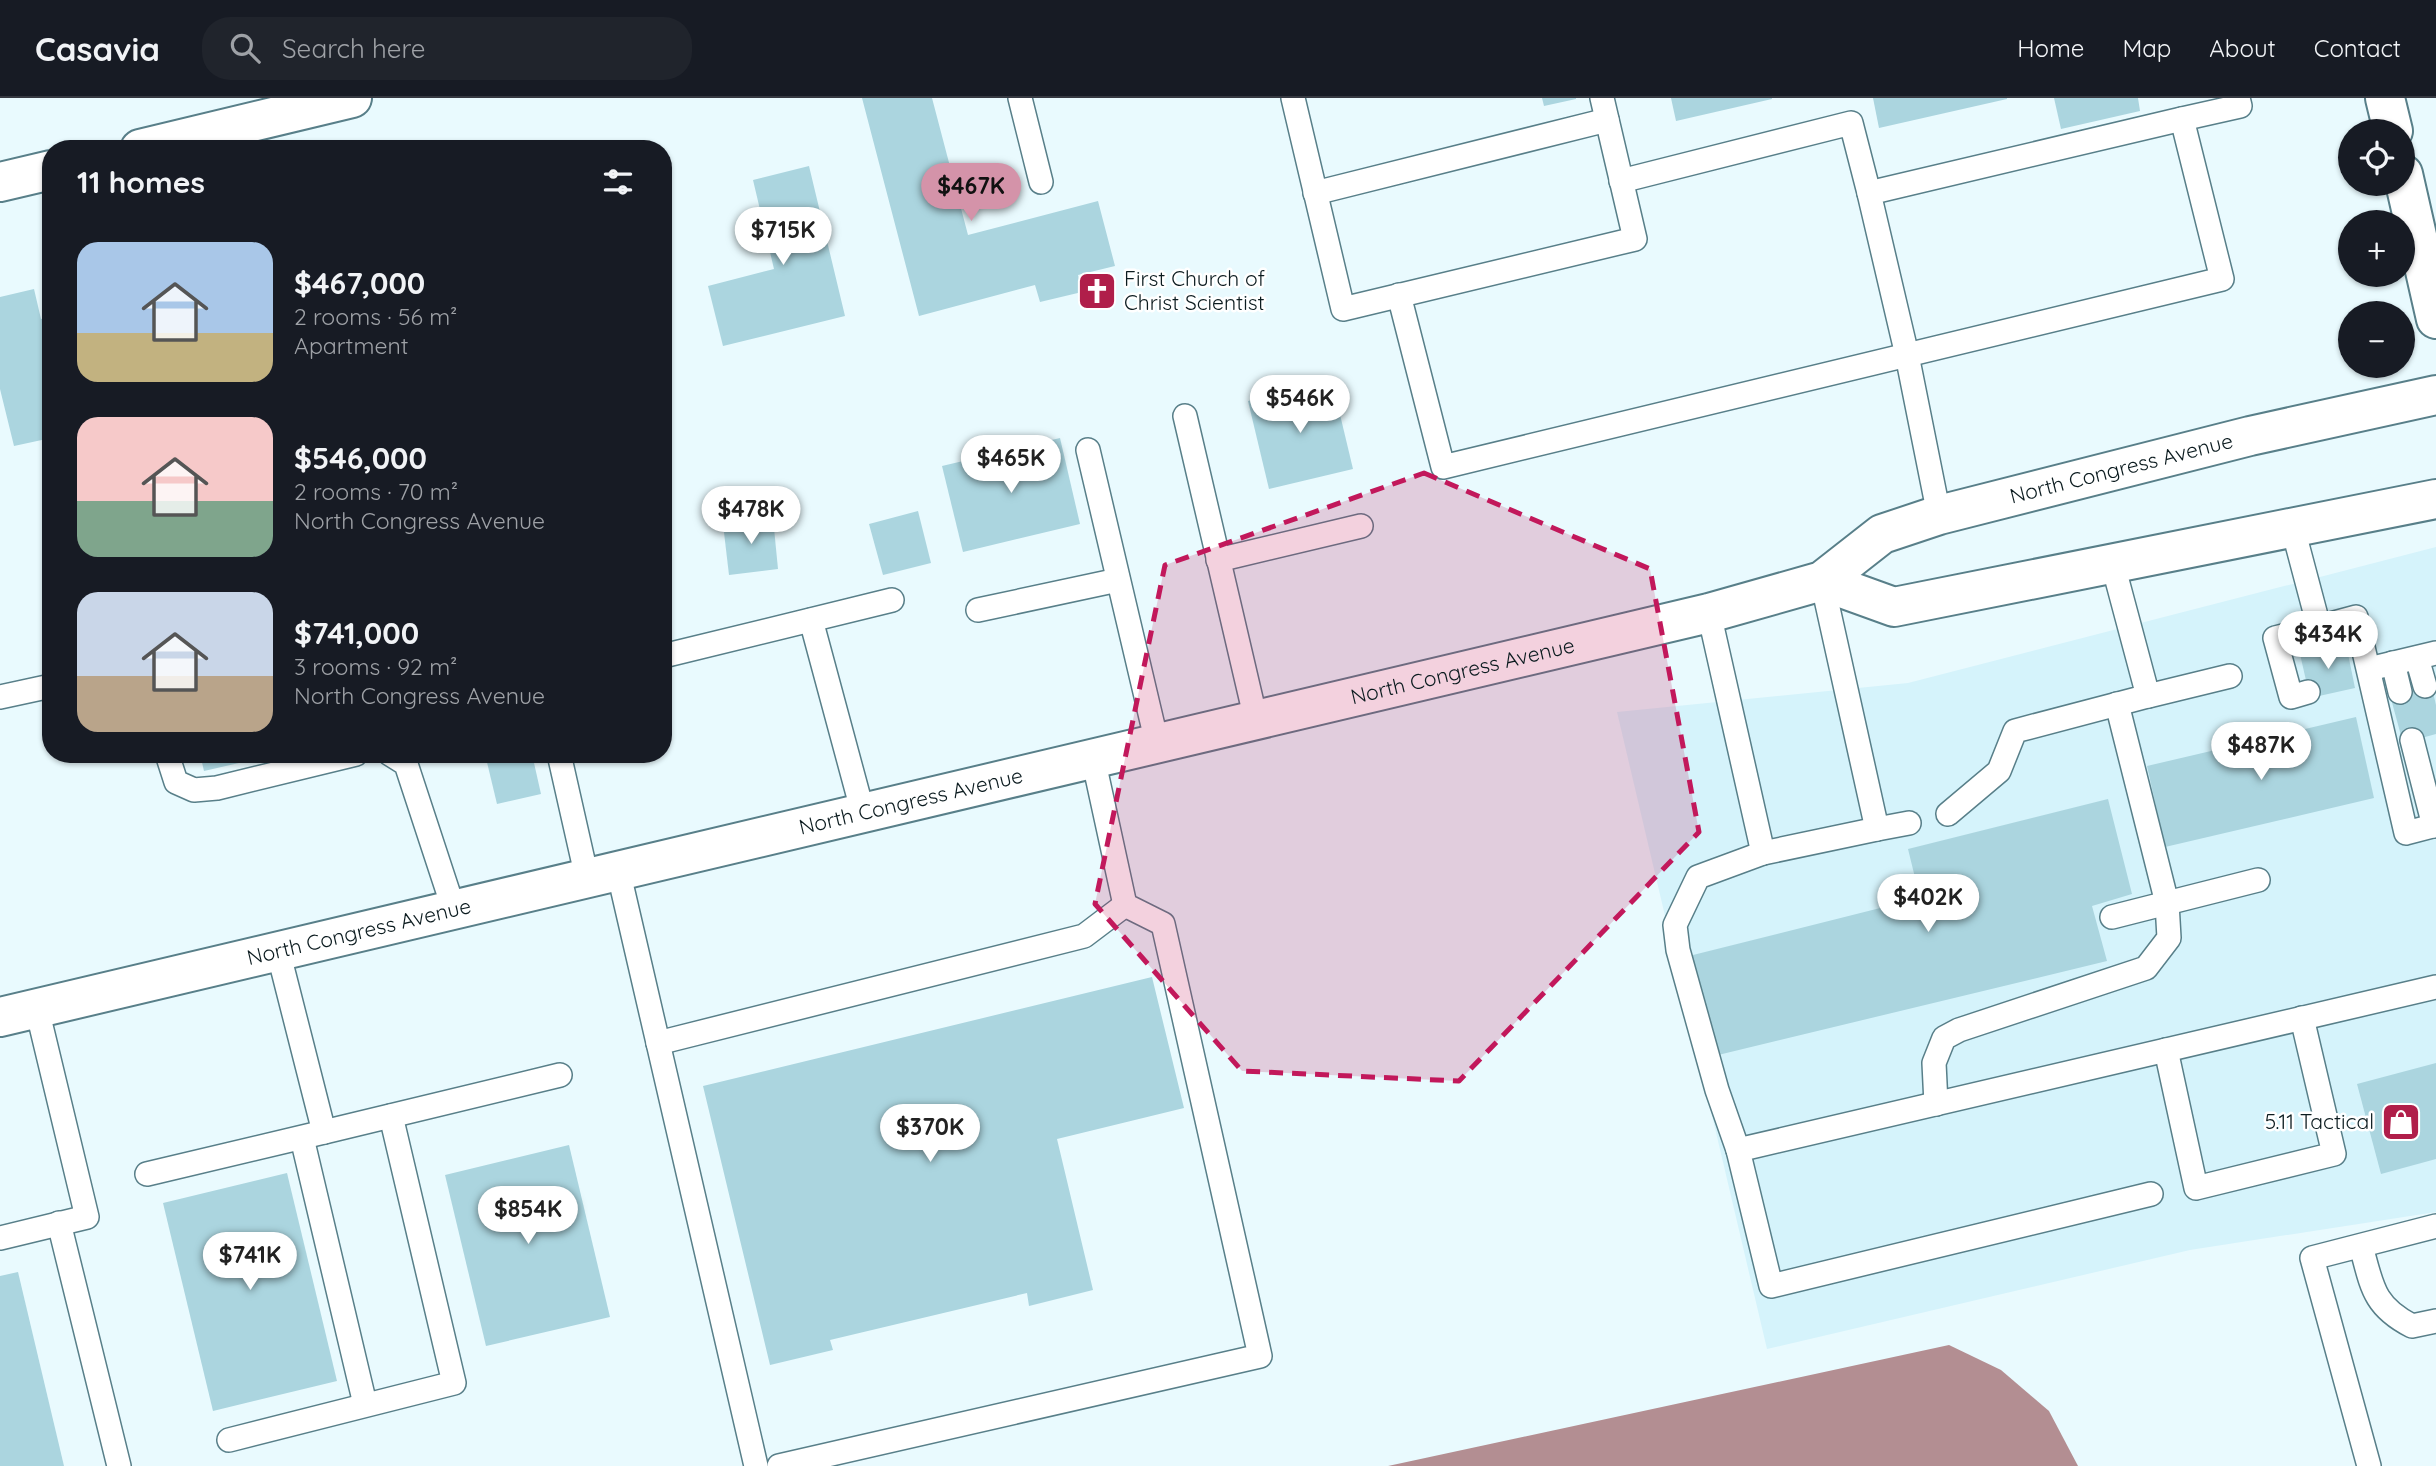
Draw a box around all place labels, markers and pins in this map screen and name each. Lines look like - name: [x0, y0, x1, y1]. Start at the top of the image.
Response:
- pin: $467K: [922, 164, 1020, 223]
- pin: $715K: [734, 208, 832, 267]
- place label: First Church of Christ Scientist: [1124, 265, 1266, 315]
- church icon: First Church of Christ Scientist: [1076, 270, 1118, 312]
- pin: $546K: [1251, 376, 1349, 435]
- pin: $465K: [962, 436, 1060, 495]
- pin: $478K: [702, 486, 800, 546]
- pin: $434K: [2279, 612, 2377, 671]
- pin: $487K: [2212, 722, 2310, 782]
- pin: $402K: [1879, 874, 1977, 934]
- shop icon: 5.11 Tactical: [2380, 1101, 2422, 1143]
- pin: $370K: [881, 1104, 979, 1164]
- place label: 5.11 Tactical: [2265, 1108, 2374, 1134]
- pin: $854K: [479, 1186, 577, 1246]
- pin: $741K: [201, 1232, 299, 1292]

